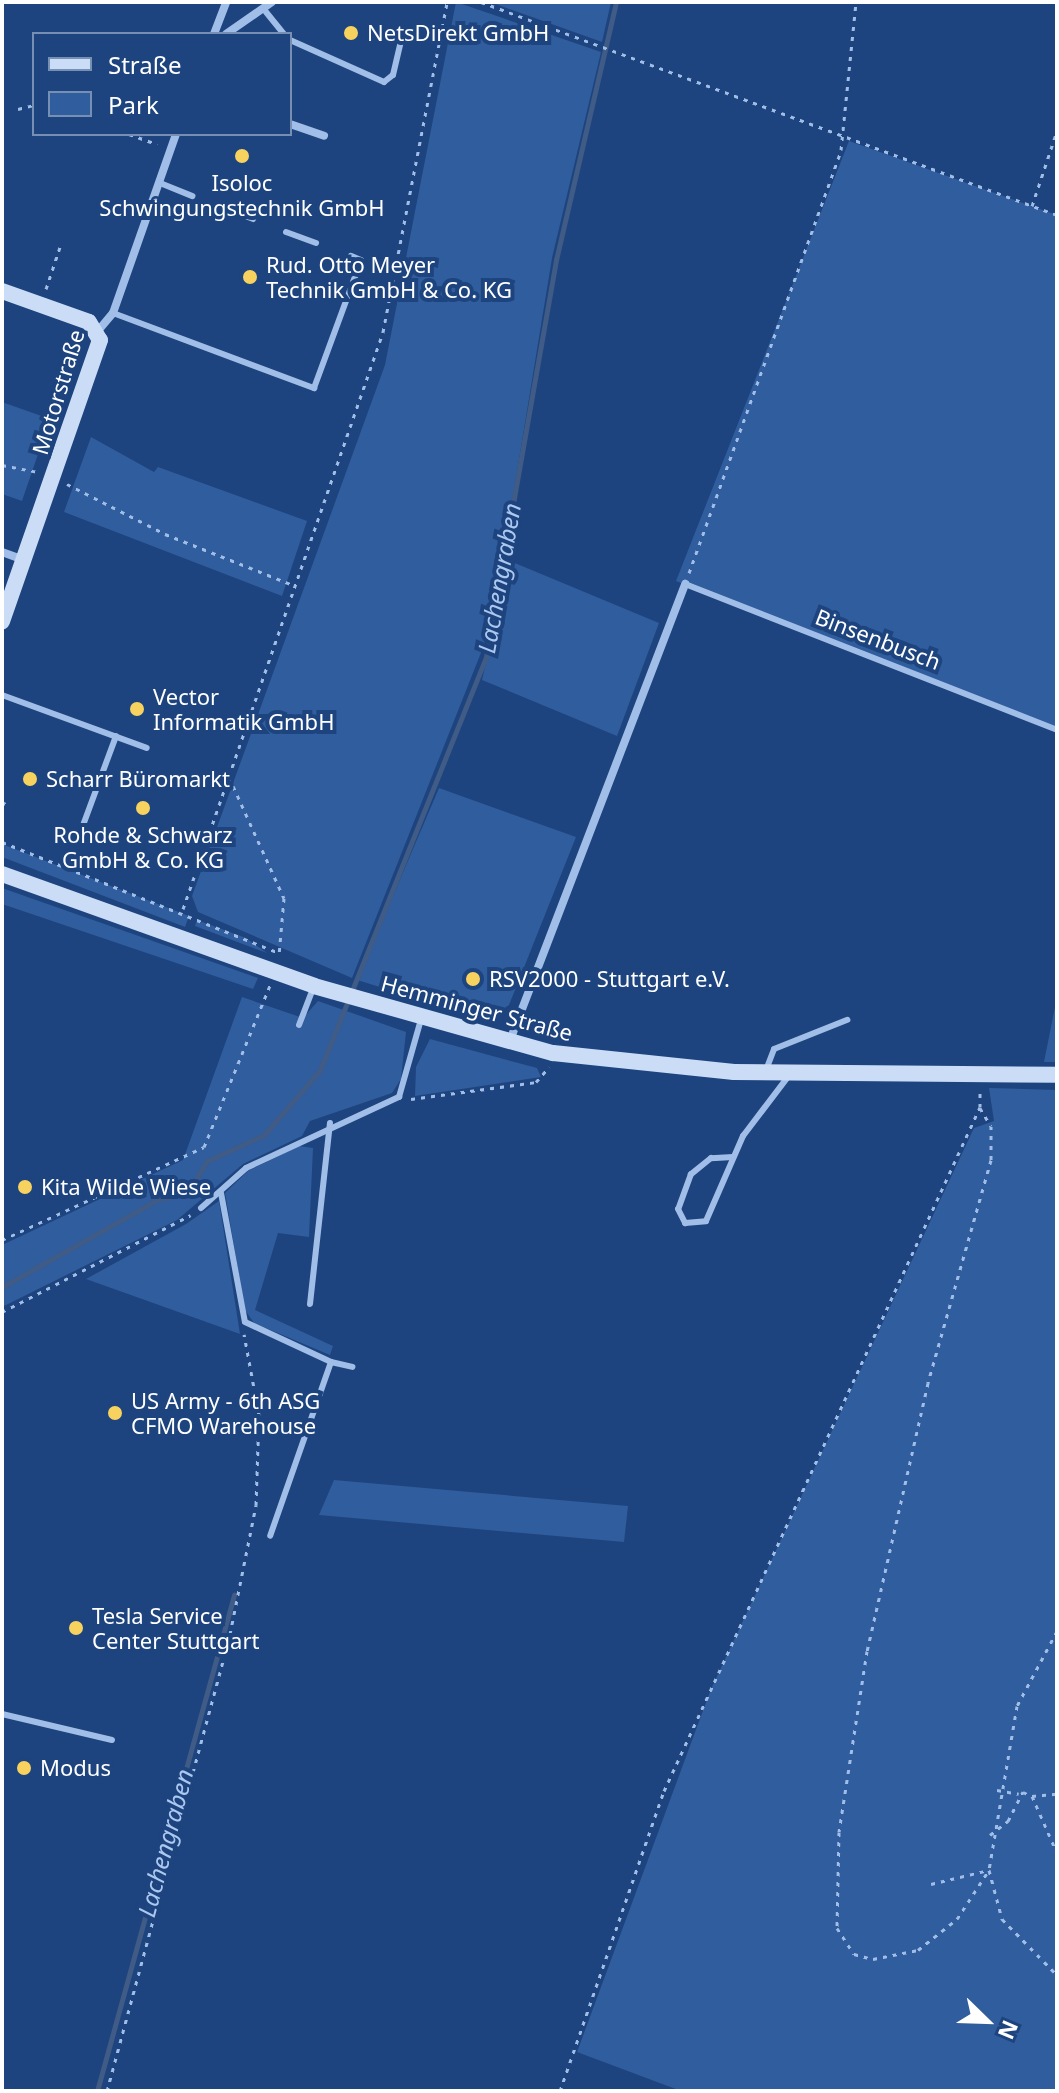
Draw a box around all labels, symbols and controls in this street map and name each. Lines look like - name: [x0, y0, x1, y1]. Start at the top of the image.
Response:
- place label: NetsDirekt GmbH: [367, 20, 549, 46]
- marker: NetsDirekt GmbH: [342, 24, 360, 42]
- legend: [32, 32, 292, 136]
- text: Straße: [108, 48, 181, 81]
- text: Park: [108, 88, 159, 121]
- marker: Isoloc Schwingungstechnik GmbH: [233, 147, 251, 165]
- place label: Isoloc Schwingungstechnik GmbH: [99, 169, 385, 220]
- place label: Rud. Otto Meyer Technik GmbH & Co. KG: [266, 251, 512, 302]
- marker: Rud. Otto Meyer Technik GmbH & Co. KG: [241, 268, 259, 286]
- street label: Motorstraße: [26, 326, 90, 458]
- water label: Lachengraben: [472, 501, 526, 655]
- street label: Binsenbusch: [812, 603, 944, 675]
- place label: Vector Informatik GmbH: [153, 683, 334, 734]
- marker: Vector Informatik GmbH: [128, 700, 146, 718]
- place label: Scharr Büromarkt: [46, 766, 230, 792]
- marker: Scharr Büromarkt: [21, 770, 39, 788]
- marker: Rohde & Schwarz GmbH & Co. KG: [134, 799, 152, 817]
- place label: Rohde & Schwarz GmbH & Co. KG: [53, 821, 233, 872]
- place label: RSV2000 - Stuttgart e.V.: [489, 966, 730, 992]
- street label: Hemminger Straße: [378, 970, 576, 1046]
- marker: RSV2000 - Stuttgart e.V.: [464, 970, 482, 988]
- place label: Kita Wilde Wiese: [41, 1174, 211, 1200]
- marker: Kita Wilde Wiese: [16, 1178, 34, 1196]
- place label: US Army - 6th ASG CFMO Warehouse: [131, 1387, 320, 1438]
- marker: US Army - 6th ASG CFMO Warehouse: [106, 1404, 124, 1422]
- place label: Tesla Service Center Stuttgart: [92, 1602, 259, 1654]
- marker: Tesla Service Center Stuttgart: [67, 1619, 85, 1637]
- place label: Modus: [40, 1755, 111, 1781]
- marker: Modus: [15, 1759, 33, 1777]
- water label: Lachengraben: [131, 1766, 199, 1920]
- north arrow: [947, 1981, 1027, 2061]
- text: N: [992, 2016, 1026, 2044]

